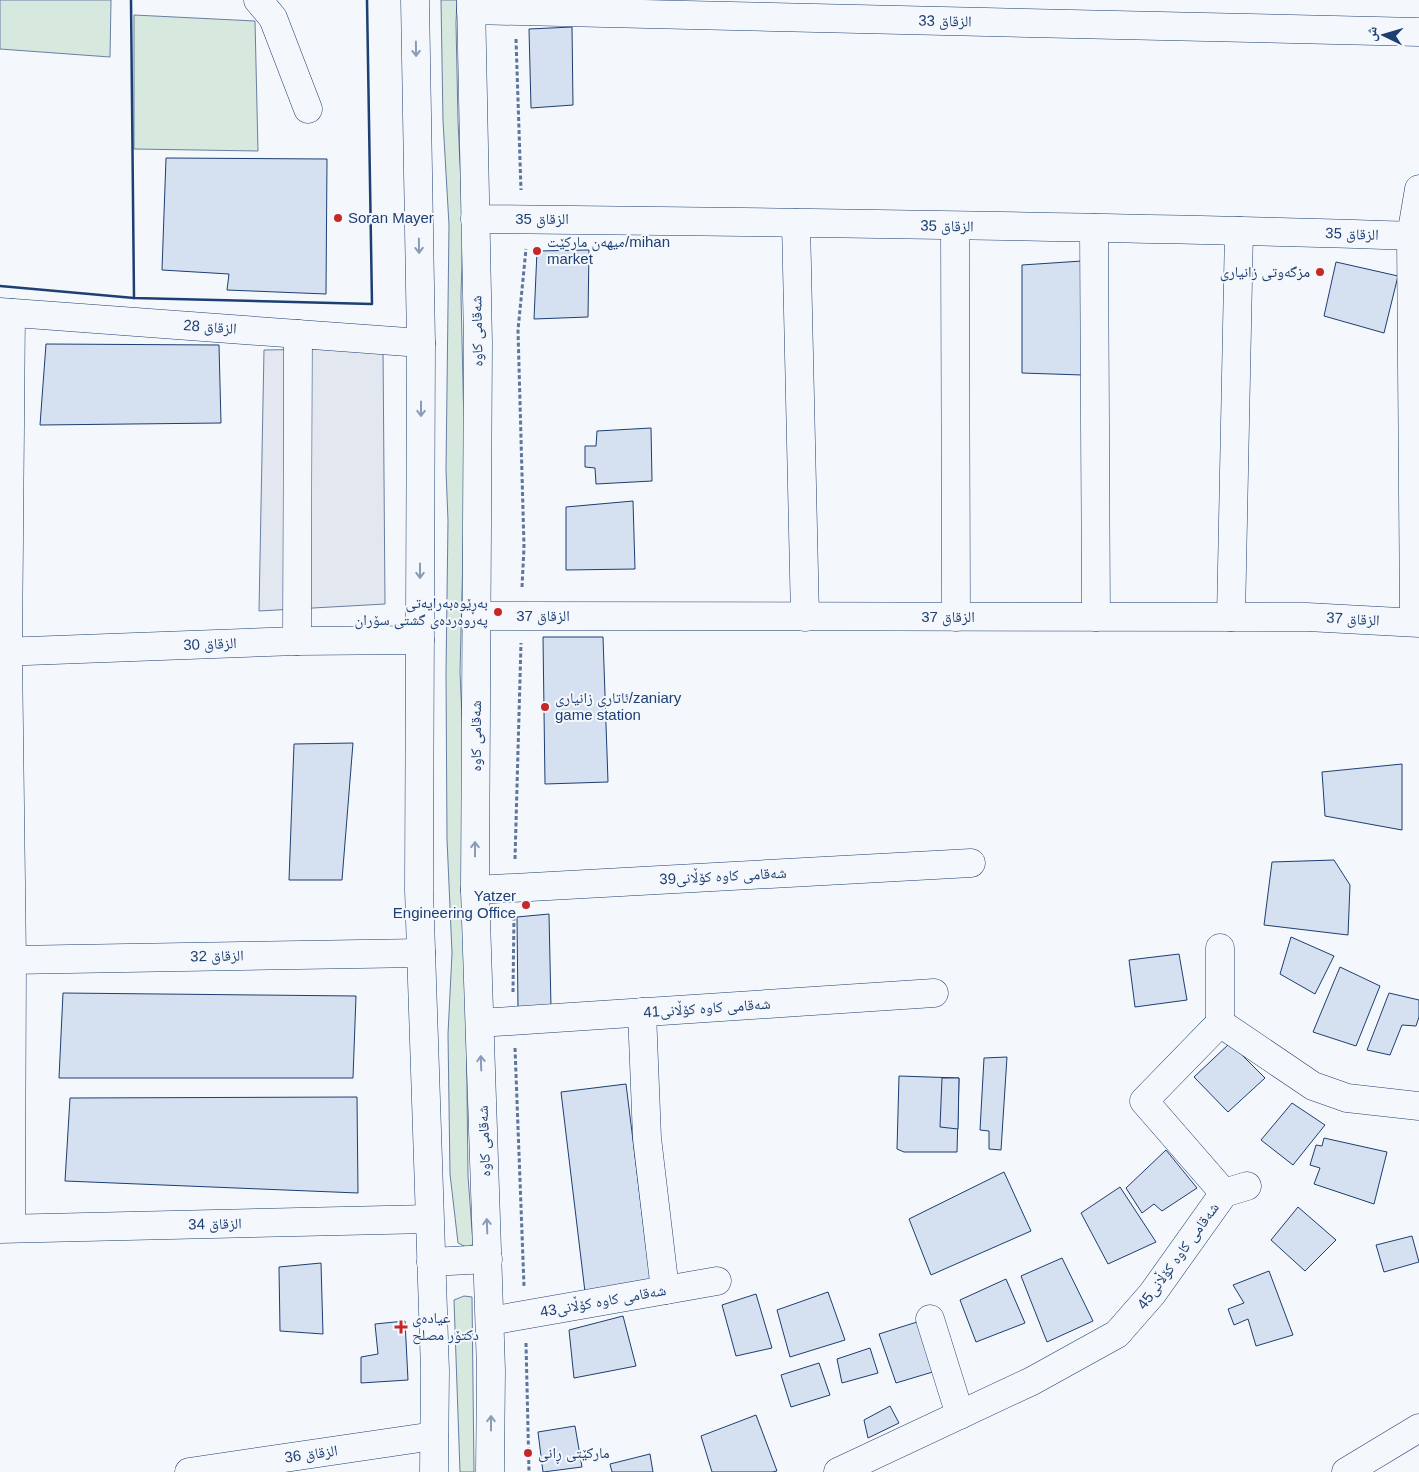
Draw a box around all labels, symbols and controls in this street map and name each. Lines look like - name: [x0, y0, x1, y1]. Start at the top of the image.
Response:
- north arrow: [1359, 10, 1409, 60]
- street label: الزقاق 33: [918, 12, 972, 31]
- text: ش: [1362, 26, 1381, 42]
- one-way arrow: [411, 40, 420, 56]
- place label: Soran Mayer: [348, 209, 434, 226]
- street label: الزقاق 35: [515, 210, 569, 229]
- marker: Soran Mayer: [332, 212, 344, 224]
- street label: الزقاق 35: [920, 217, 974, 236]
- street label: الزقاق 35: [1325, 224, 1379, 245]
- place label: میهەن مارکێت/mihan market: [547, 233, 670, 267]
- one-way arrow: [414, 238, 424, 254]
- marker: میهەن مارکێت/mihan market: [531, 245, 543, 257]
- place label: مزگەوتی زانیاری: [1220, 263, 1310, 282]
- marker: مزگەوتی زانیاری: [1314, 266, 1326, 278]
- street label: شەقامی کاوە: [467, 295, 488, 367]
- street label: الزقاق 28: [183, 316, 237, 339]
- one-way arrow: [416, 400, 426, 416]
- one-way arrow: [415, 562, 425, 579]
- place label: بەڕێوەبەرایەتی پەروەردەی گشتی سۆران: [355, 594, 488, 630]
- marker: بەڕێوەبەرایەتی پەروەردەی گشتی سۆران: [492, 606, 504, 618]
- street label: الزقاق 37: [516, 607, 570, 626]
- street label: الزقاق 37: [921, 608, 975, 627]
- street label: الزقاق 37: [1326, 609, 1380, 630]
- street label: الزقاق 30: [183, 634, 237, 655]
- place label: ئاتاری زانیاری/zaniary game station: [555, 689, 682, 723]
- street label: شەقامی کاوە: [467, 700, 486, 772]
- marker: ئاتاری زانیاری/zaniary game station: [539, 701, 551, 713]
- one-way arrow: [471, 841, 480, 857]
- street label: شەقامی کاوە کۆڵانی39: [659, 862, 787, 889]
- place label: Yatzer Engineering Office: [393, 887, 516, 921]
- marker: Yatzer Engineering Office: [520, 899, 532, 911]
- street label: الزقاق 32: [190, 947, 244, 966]
- street label: شەقامی کاوە کۆڵانی41: [643, 993, 771, 1022]
- one-way arrow: [476, 1056, 486, 1072]
- street label: شەقامی کاوە: [474, 1105, 495, 1177]
- street label: شەقامی کاوە کۆڵانی45: [1132, 1198, 1224, 1313]
- street label: الزقاق 34: [188, 1215, 242, 1234]
- one-way arrow: [482, 1218, 491, 1234]
- street label: شەقامی کاوە کۆڵانی43: [538, 1279, 668, 1322]
- place label: عیادەی دکتۆر مصلح: [412, 1309, 479, 1345]
- marker: عیادەی دکتۆر مصلح: [394, 1320, 408, 1334]
- one-way arrow: [486, 1416, 496, 1432]
- street label: الزقاق 36: [283, 1441, 339, 1468]
- place label: مارکێتی ڕانی: [538, 1444, 610, 1465]
- marker: مارکێتی ڕانی: [522, 1447, 534, 1459]

